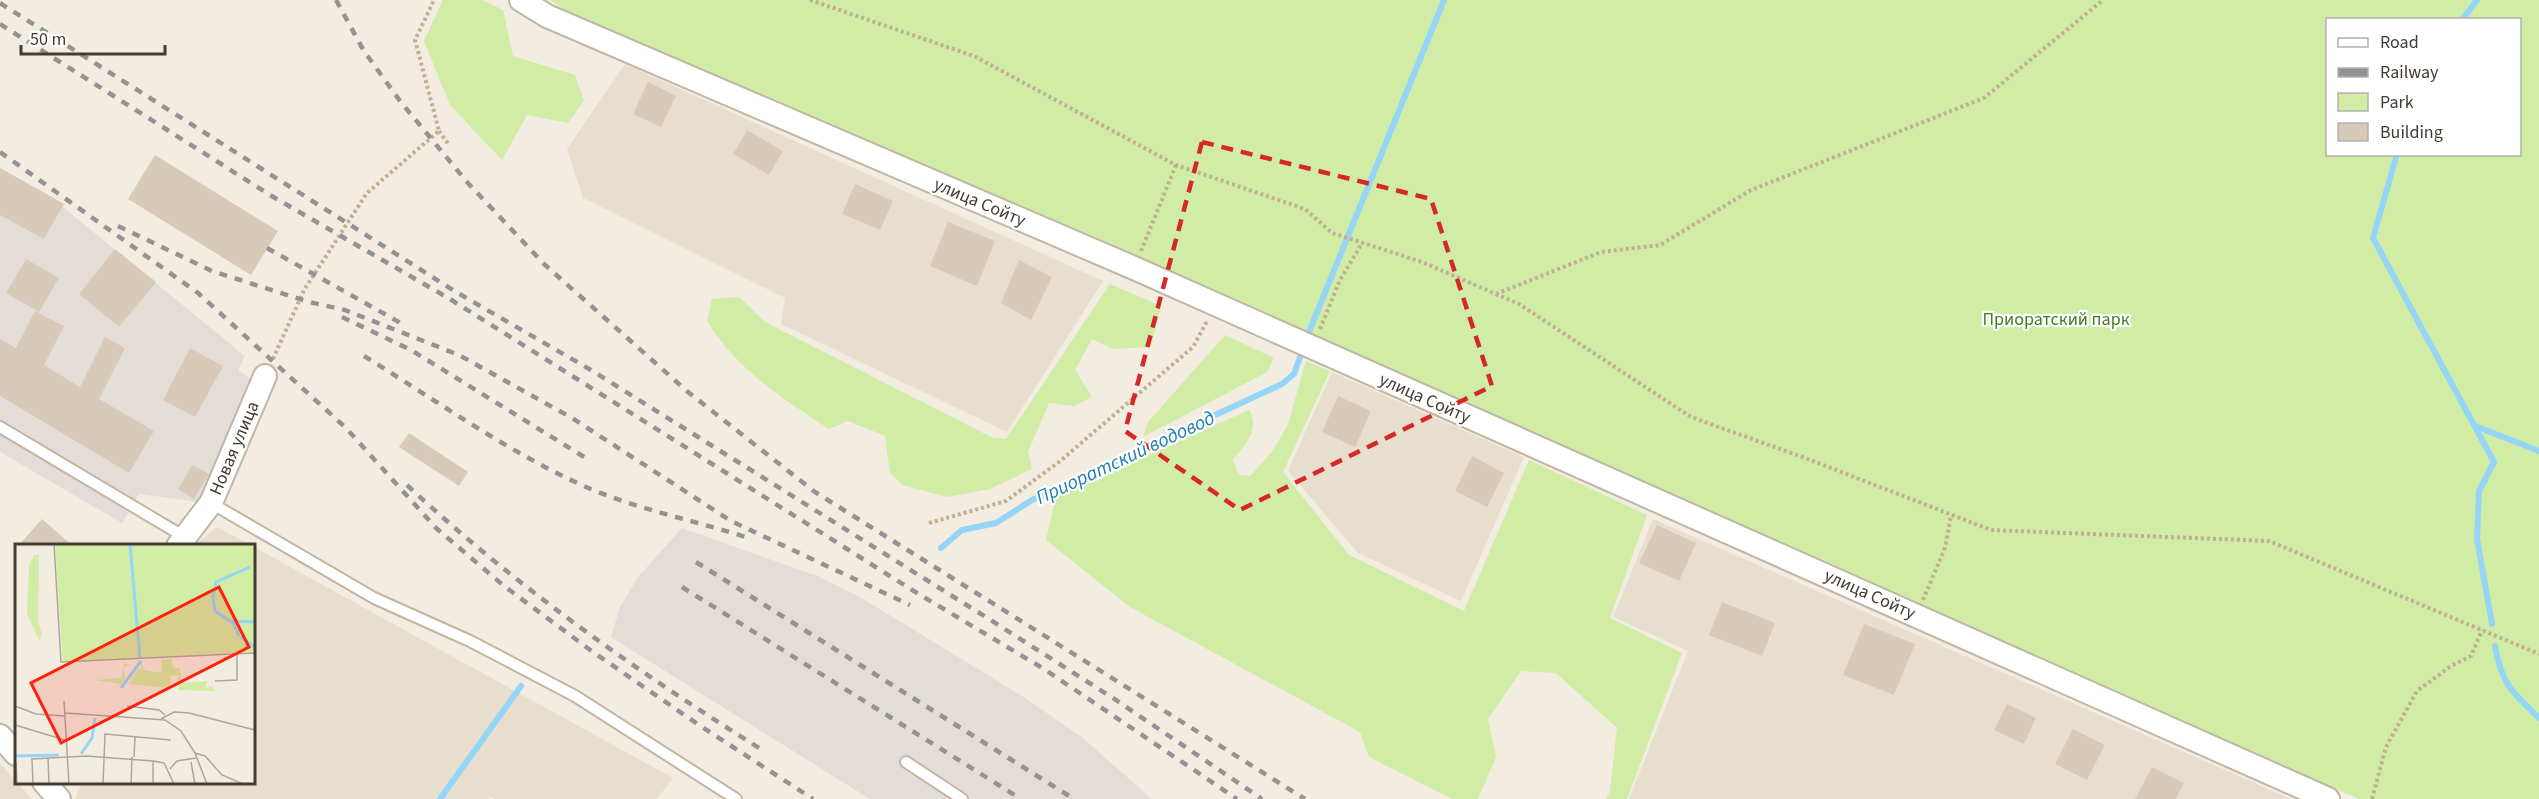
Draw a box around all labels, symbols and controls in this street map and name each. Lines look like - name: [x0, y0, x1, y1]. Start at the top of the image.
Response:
- scale bar: [21, 18, 165, 56]
- legend: [2326, 18, 2521, 156]
- text: 50 m: [30, 27, 66, 52]
- text: Road: [2380, 30, 2419, 55]
- text: Railway: [2380, 60, 2439, 85]
- text: Park: [2380, 90, 2414, 115]
- text: Building: [2380, 120, 2443, 145]
- street label: улица Сойту: [930, 172, 1030, 233]
- park label: Приоратский парк: [1982, 307, 2130, 332]
- street label: улица Сойту: [1375, 367, 1475, 430]
- street label: Новая улица: [203, 397, 265, 499]
- water label: Приоратский водовод: [1031, 404, 1220, 512]
- inset map: [15, 544, 255, 784]
- street label: улица Сойту: [1820, 563, 1920, 626]

